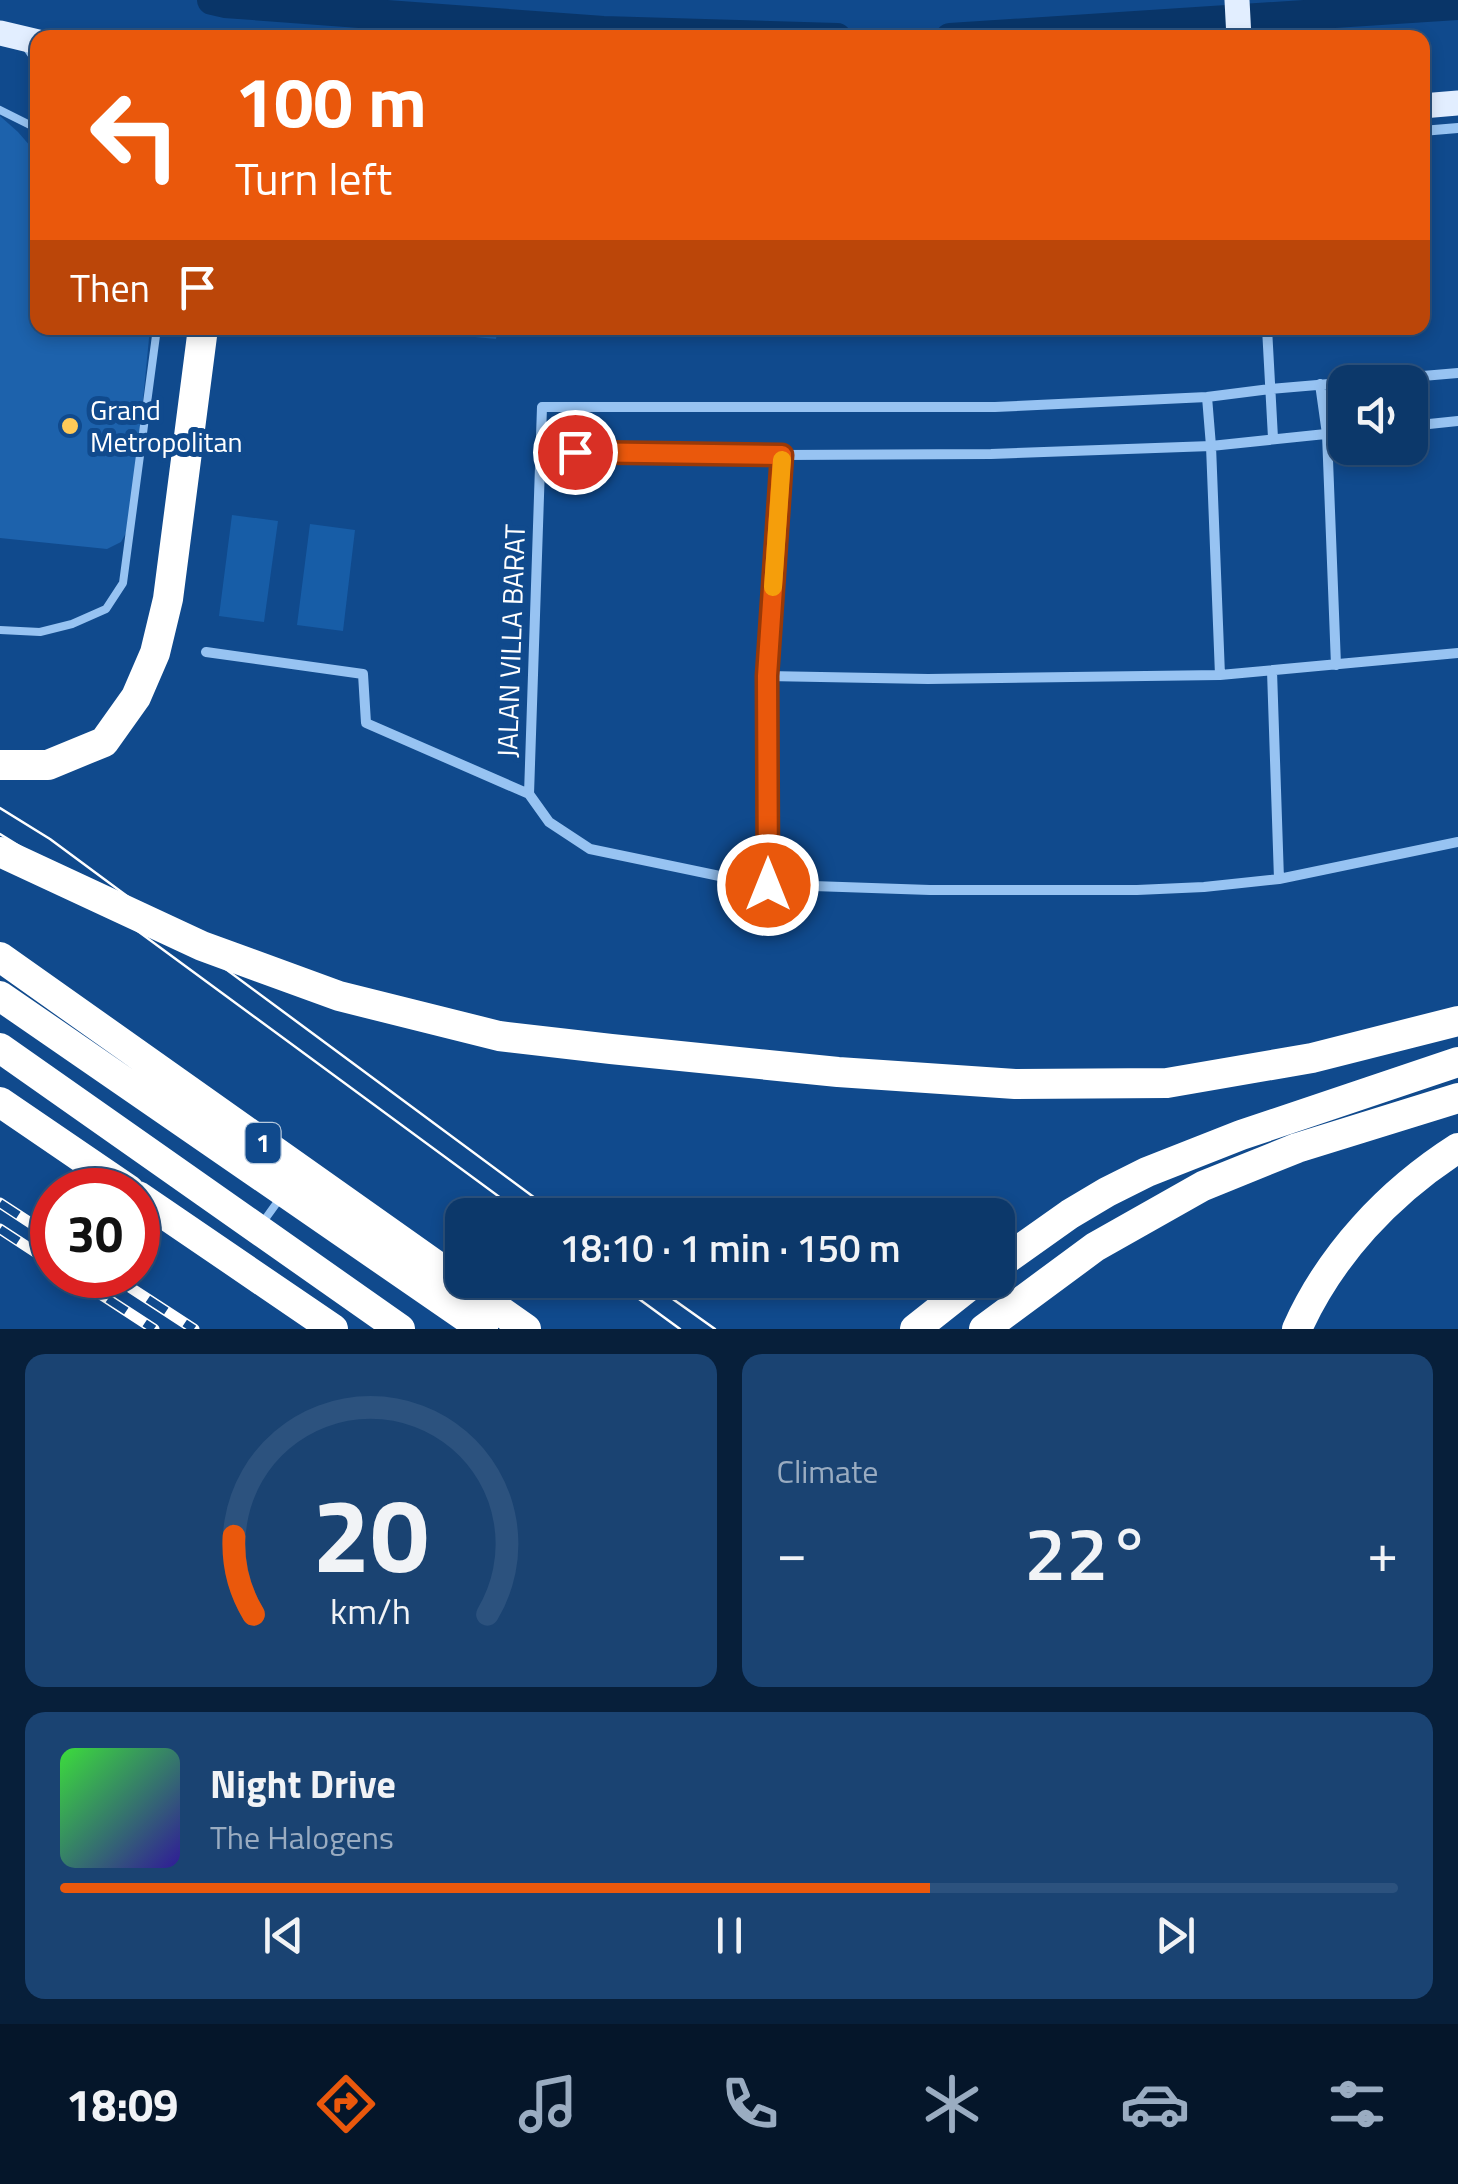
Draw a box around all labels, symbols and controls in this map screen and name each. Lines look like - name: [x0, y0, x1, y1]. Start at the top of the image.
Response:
- text: 100 m: [235, 48, 427, 154]
- icon: left: [70, 70, 200, 200]
- text: Turn left: [235, 144, 392, 212]
- text: Then: [70, 259, 150, 317]
- icon: arrive: [170, 260, 225, 315]
- map controls: [1328, 365, 1428, 465]
- button: sound: [1328, 365, 1428, 465]
- place label: Grand Metropolitan: [90, 388, 243, 463]
- pin: [533, 410, 618, 495]
- marker: Grand Metropolitan: [59, 415, 81, 437]
- icon: arrive: [548, 425, 603, 480]
- street label: JALAN VILLA BARAT: [485, 523, 536, 758]
- position arrow: [716, 833, 820, 937]
- road number: 1: [246, 1123, 280, 1163]
- speed limit sign: 30: [30, 1168, 160, 1298]
- text: 18:10 · 1 min · 150 m: [559, 1219, 901, 1277]
- text: Climate: [777, 1447, 878, 1495]
- text: 20: [313, 1454, 429, 1612]
- text: 22°: [1024, 1495, 1150, 1609]
- text: −: [777, 1510, 807, 1593]
- text: +: [1367, 1510, 1398, 1593]
- text: km/h: [330, 1583, 411, 1638]
- text: Night Drive: [210, 1755, 396, 1813]
- text: The Halogens: [210, 1813, 394, 1861]
- icon: previous: [256, 1908, 311, 1963]
- icon: pause: [702, 1908, 757, 1963]
- icon: next: [1148, 1908, 1203, 1963]
- icon: directions: [311, 2069, 381, 2139]
- icon: music: [513, 2069, 583, 2139]
- icon: phone: [715, 2069, 785, 2139]
- icon: climate: [917, 2069, 987, 2139]
- icon: car: [1120, 2069, 1190, 2139]
- icon: filters: [1322, 2069, 1392, 2139]
- text: 18:09: [66, 2070, 178, 2138]

